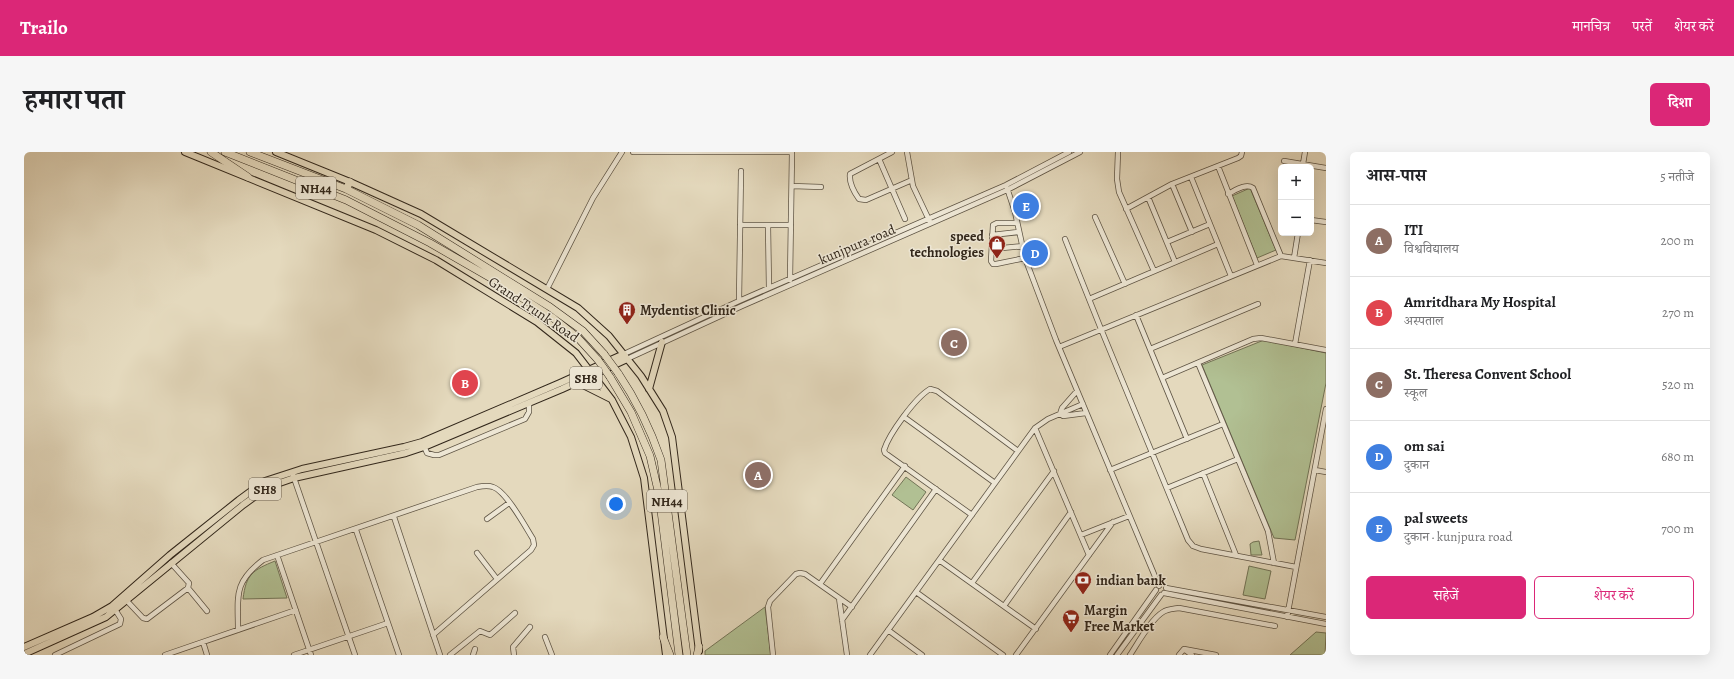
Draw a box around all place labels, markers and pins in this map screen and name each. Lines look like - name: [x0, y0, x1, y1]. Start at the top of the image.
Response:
- pin: E: [1013, 191, 1039, 221]
- place label: speed technologies: [910, 227, 984, 262]
- shop icon: speed technologies: [987, 234, 1007, 259]
- pin: D: [1022, 238, 1048, 268]
- building icon: Mydentist Clinic: [617, 300, 637, 325]
- place label: Mydentist Clinic: [640, 301, 736, 320]
- pin: C: [941, 328, 967, 358]
- pin: B: [452, 368, 478, 398]
- pin: A: [745, 460, 771, 490]
- bank icon: indian bank: [1073, 570, 1093, 595]
- place label: indian bank: [1096, 571, 1166, 590]
- place label: Margin Free Market: [1084, 601, 1155, 636]
- supermarket icon: Margin Free Market: [1061, 608, 1081, 633]

